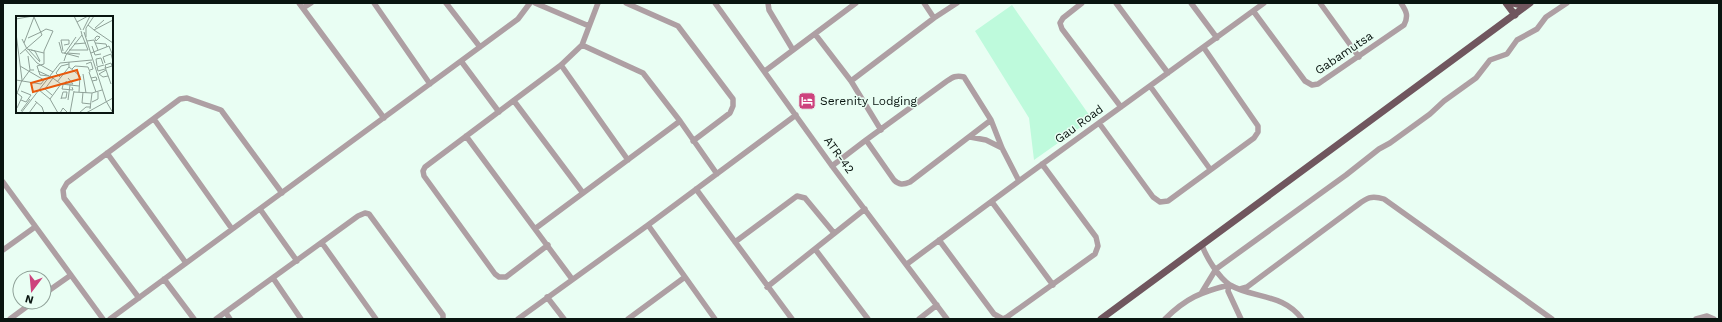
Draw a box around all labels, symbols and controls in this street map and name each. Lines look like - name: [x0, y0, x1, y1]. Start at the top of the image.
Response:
- inset map: [16, 16, 113, 113]
- street label: Gabamutsa: [1312, 28, 1376, 77]
- hotel icon: Serenity Lodging: [797, 91, 817, 111]
- place label: Serenity Lodging: [820, 94, 918, 108]
- street label: Gau Road: [1052, 102, 1106, 146]
- street label: ATR-42: [821, 134, 857, 176]
- north arrow: [12, 270, 52, 310]
- text: N: [24, 292, 35, 307]

